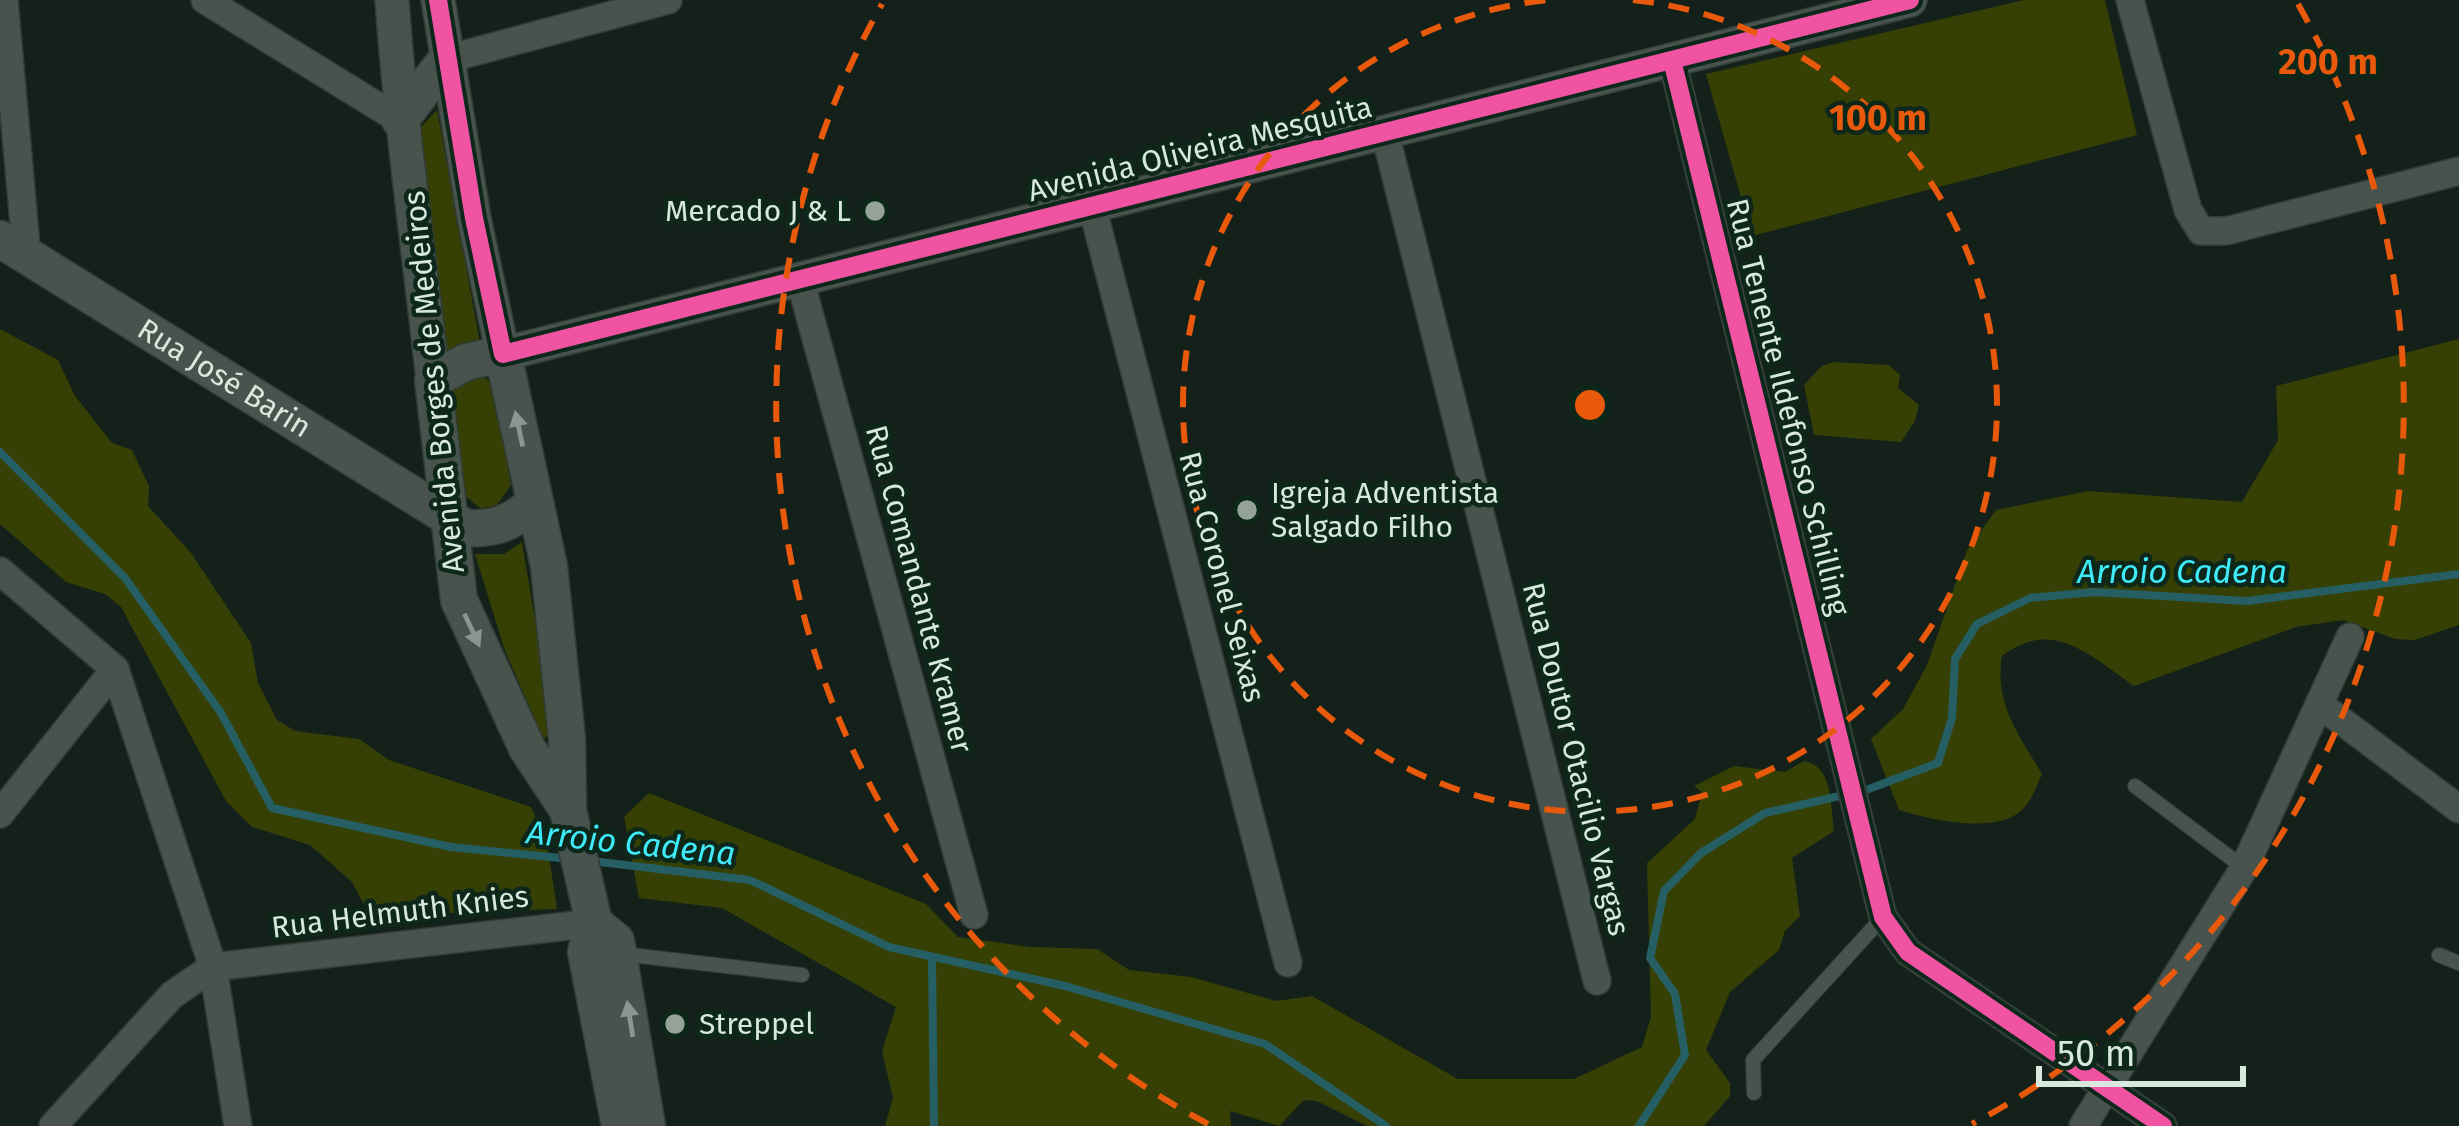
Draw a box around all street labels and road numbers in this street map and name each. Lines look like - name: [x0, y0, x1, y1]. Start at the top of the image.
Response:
- street label: Avenida Oliveira Mesquita: [1024, 89, 1376, 209]
- street label: Avenida Borges de Medeiros: [396, 189, 472, 575]
- street label: Rua Tenente Ildefonso Schilling: [1719, 195, 1857, 620]
- street label: Rua José Barin: [131, 311, 318, 445]
- street label: Rua Comandante Kramer: [858, 421, 980, 757]
- street label: Rua Coronel Seixas: [1171, 448, 1273, 706]
- street label: Rua Doutor Otacilio Vargas: [1515, 579, 1637, 939]
- street label: Rua Helmuth Knies: [269, 878, 531, 946]

